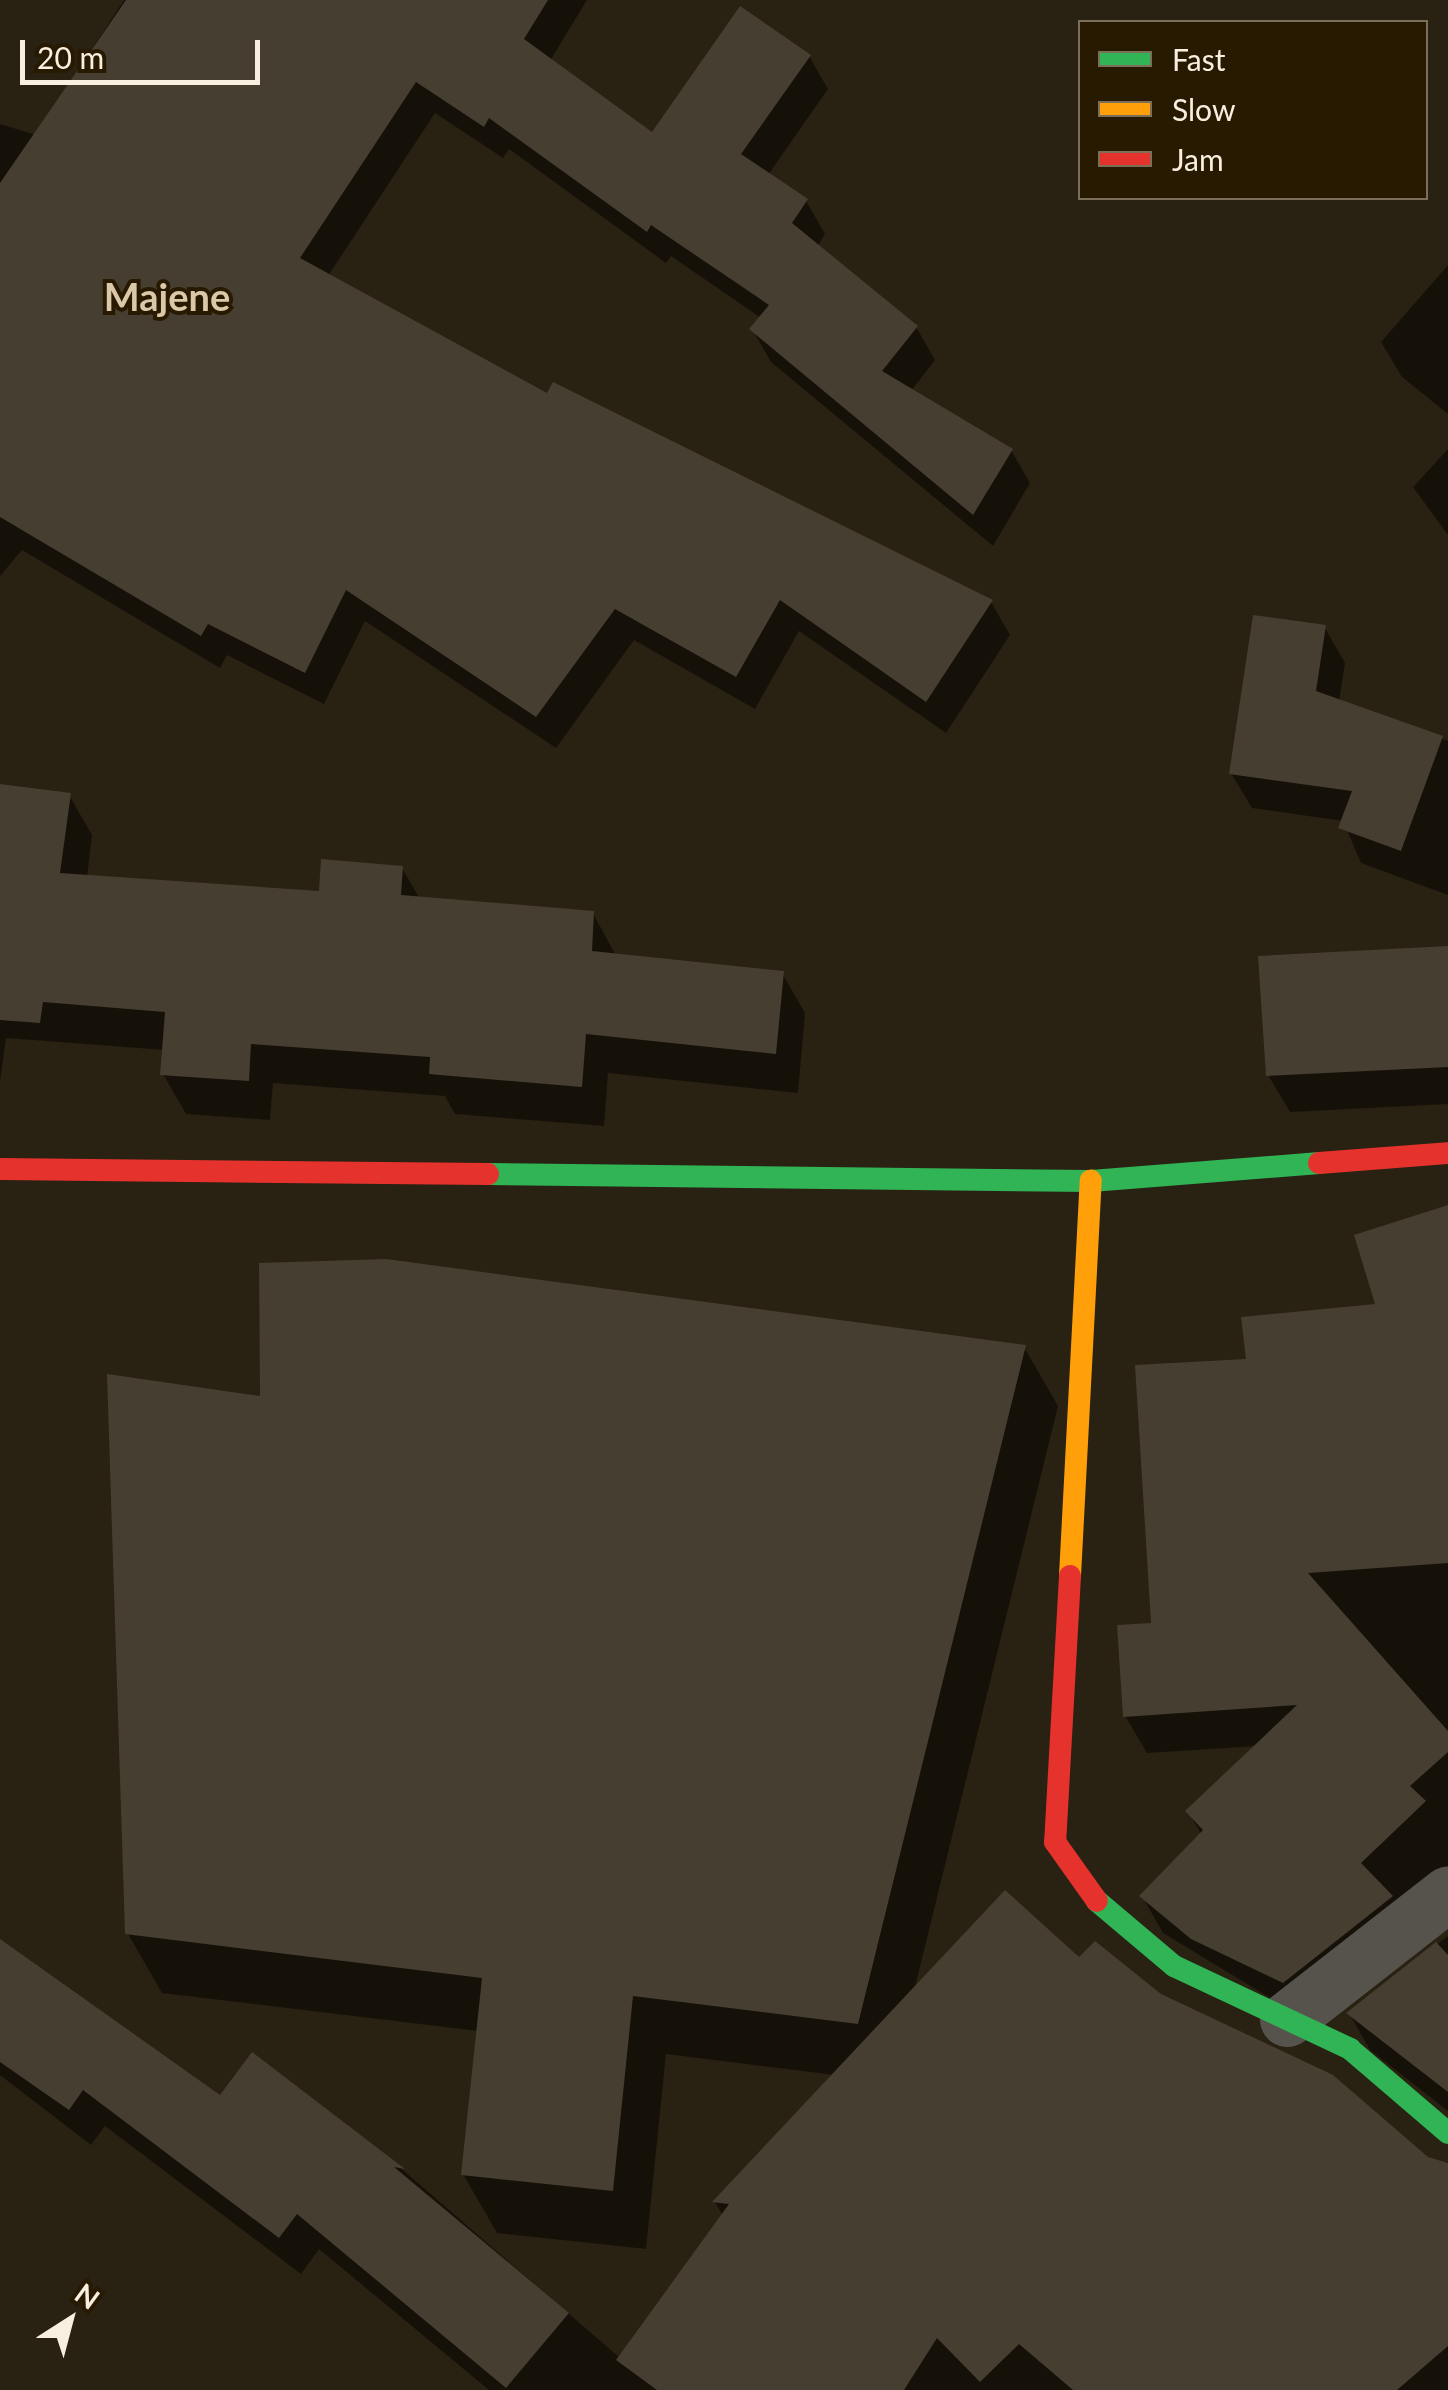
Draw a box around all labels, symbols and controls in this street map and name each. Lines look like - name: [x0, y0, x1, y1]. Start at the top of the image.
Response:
- scale bar: [25, 20, 265, 82]
- legend: [1078, 20, 1428, 200]
- text: 20 m: [37, 39, 104, 75]
- text: Fast: [1172, 41, 1226, 77]
- text: Slow: [1172, 91, 1235, 127]
- text: Jam: [1172, 141, 1224, 177]
- district label: Majene: [104, 274, 230, 320]
- north arrow: [20, 2270, 120, 2370]
- text: N: [69, 2276, 106, 2316]

